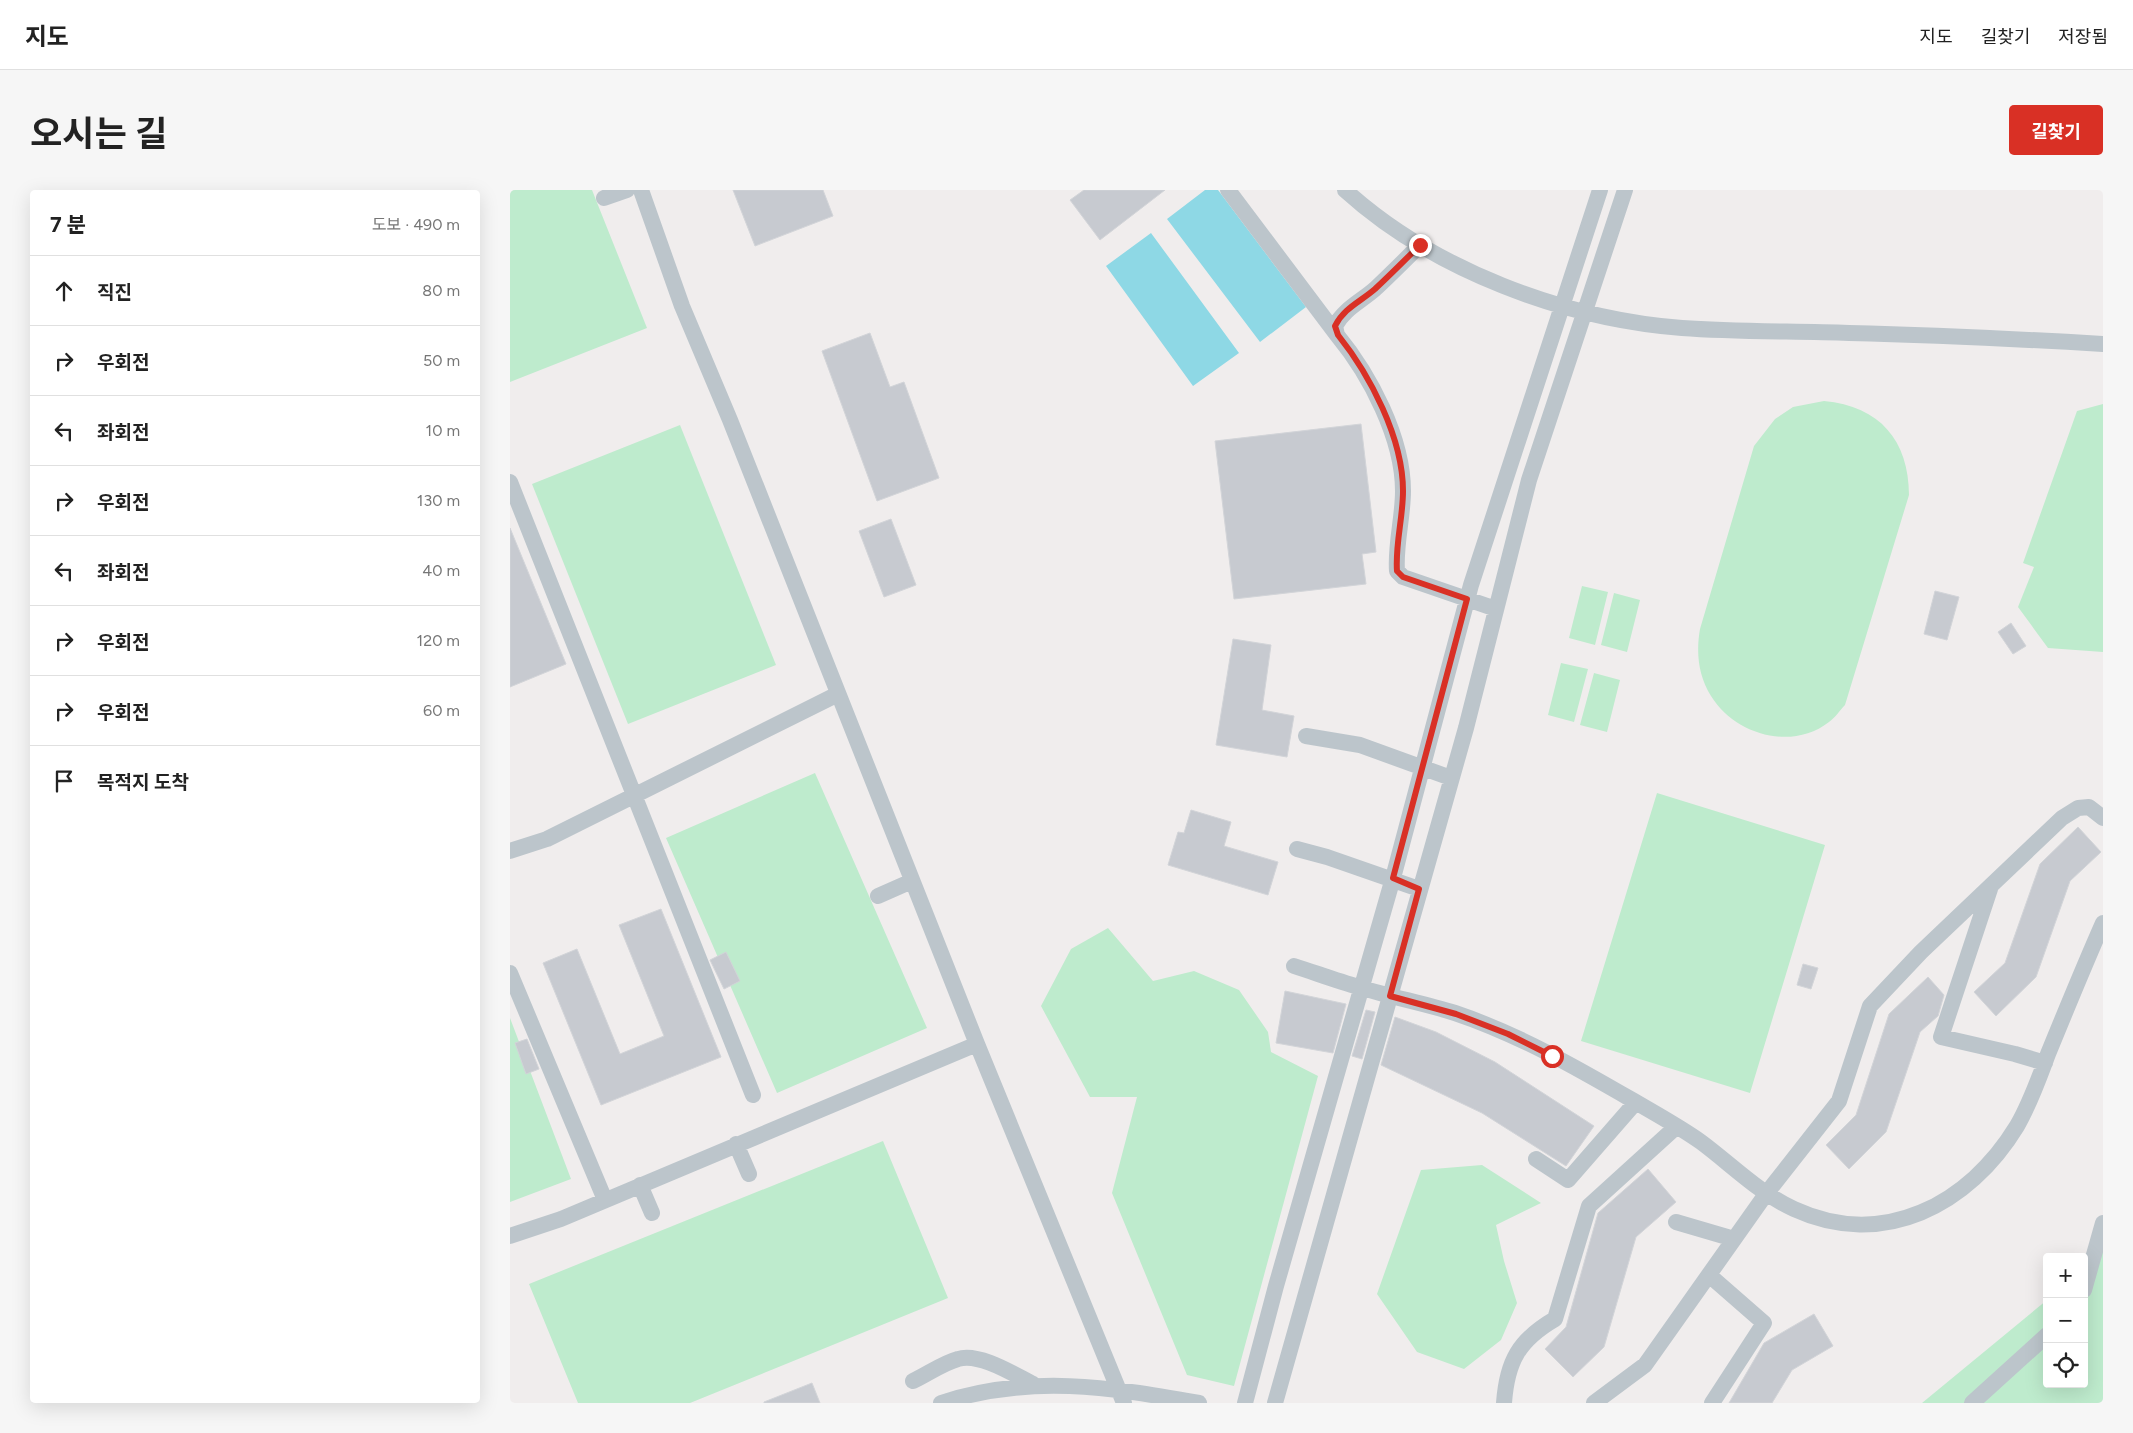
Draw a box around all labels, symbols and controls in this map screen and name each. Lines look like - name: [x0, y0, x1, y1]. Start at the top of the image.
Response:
- text: 지도: [25, 22, 69, 51]
- text: 지도: [1920, 26, 1953, 48]
- text: 길찾기: [1981, 26, 2030, 48]
- text: 저장됨: [2058, 26, 2108, 48]
- button: 길찾기: [2009, 105, 2103, 155]
- text: 오시는 길: [30, 113, 167, 155]
- text: 7 분: [50, 212, 86, 237]
- text: 도보 · 490 m: [372, 215, 460, 234]
- route end: [1409, 234, 1432, 257]
- icon: ahead: [50, 277, 78, 305]
- text: 직진: [97, 281, 132, 304]
- text: 80 m: [422, 281, 460, 300]
- icon: right: [50, 347, 78, 375]
- text: 우회전: [97, 351, 149, 374]
- text: 50 m: [423, 351, 460, 370]
- icon: left: [50, 417, 78, 445]
- text: 좌회전: [97, 421, 149, 444]
- text: 10 m: [426, 421, 460, 440]
- icon: right: [50, 487, 78, 515]
- text: 우회전: [97, 491, 149, 514]
- text: 130 m: [417, 491, 460, 510]
- icon: left: [50, 557, 78, 585]
- text: 좌회전: [97, 561, 149, 584]
- text: 40 m: [422, 561, 460, 580]
- icon: right: [50, 627, 78, 655]
- text: 우회전: [97, 631, 149, 654]
- text: 120 m: [417, 631, 460, 650]
- icon: right: [50, 697, 78, 725]
- text: 우회전: [97, 701, 149, 724]
- text: 60 m: [423, 701, 460, 720]
- icon: arrive: [50, 767, 78, 795]
- text: 목적지 도착: [97, 771, 189, 794]
- route start: [1541, 1045, 1564, 1068]
- map controls: [2043, 1253, 2088, 1388]
- button: +: [2043, 1253, 2088, 1298]
- button: −: [2043, 1298, 2088, 1343]
- button: locate: [2043, 1343, 2088, 1388]

